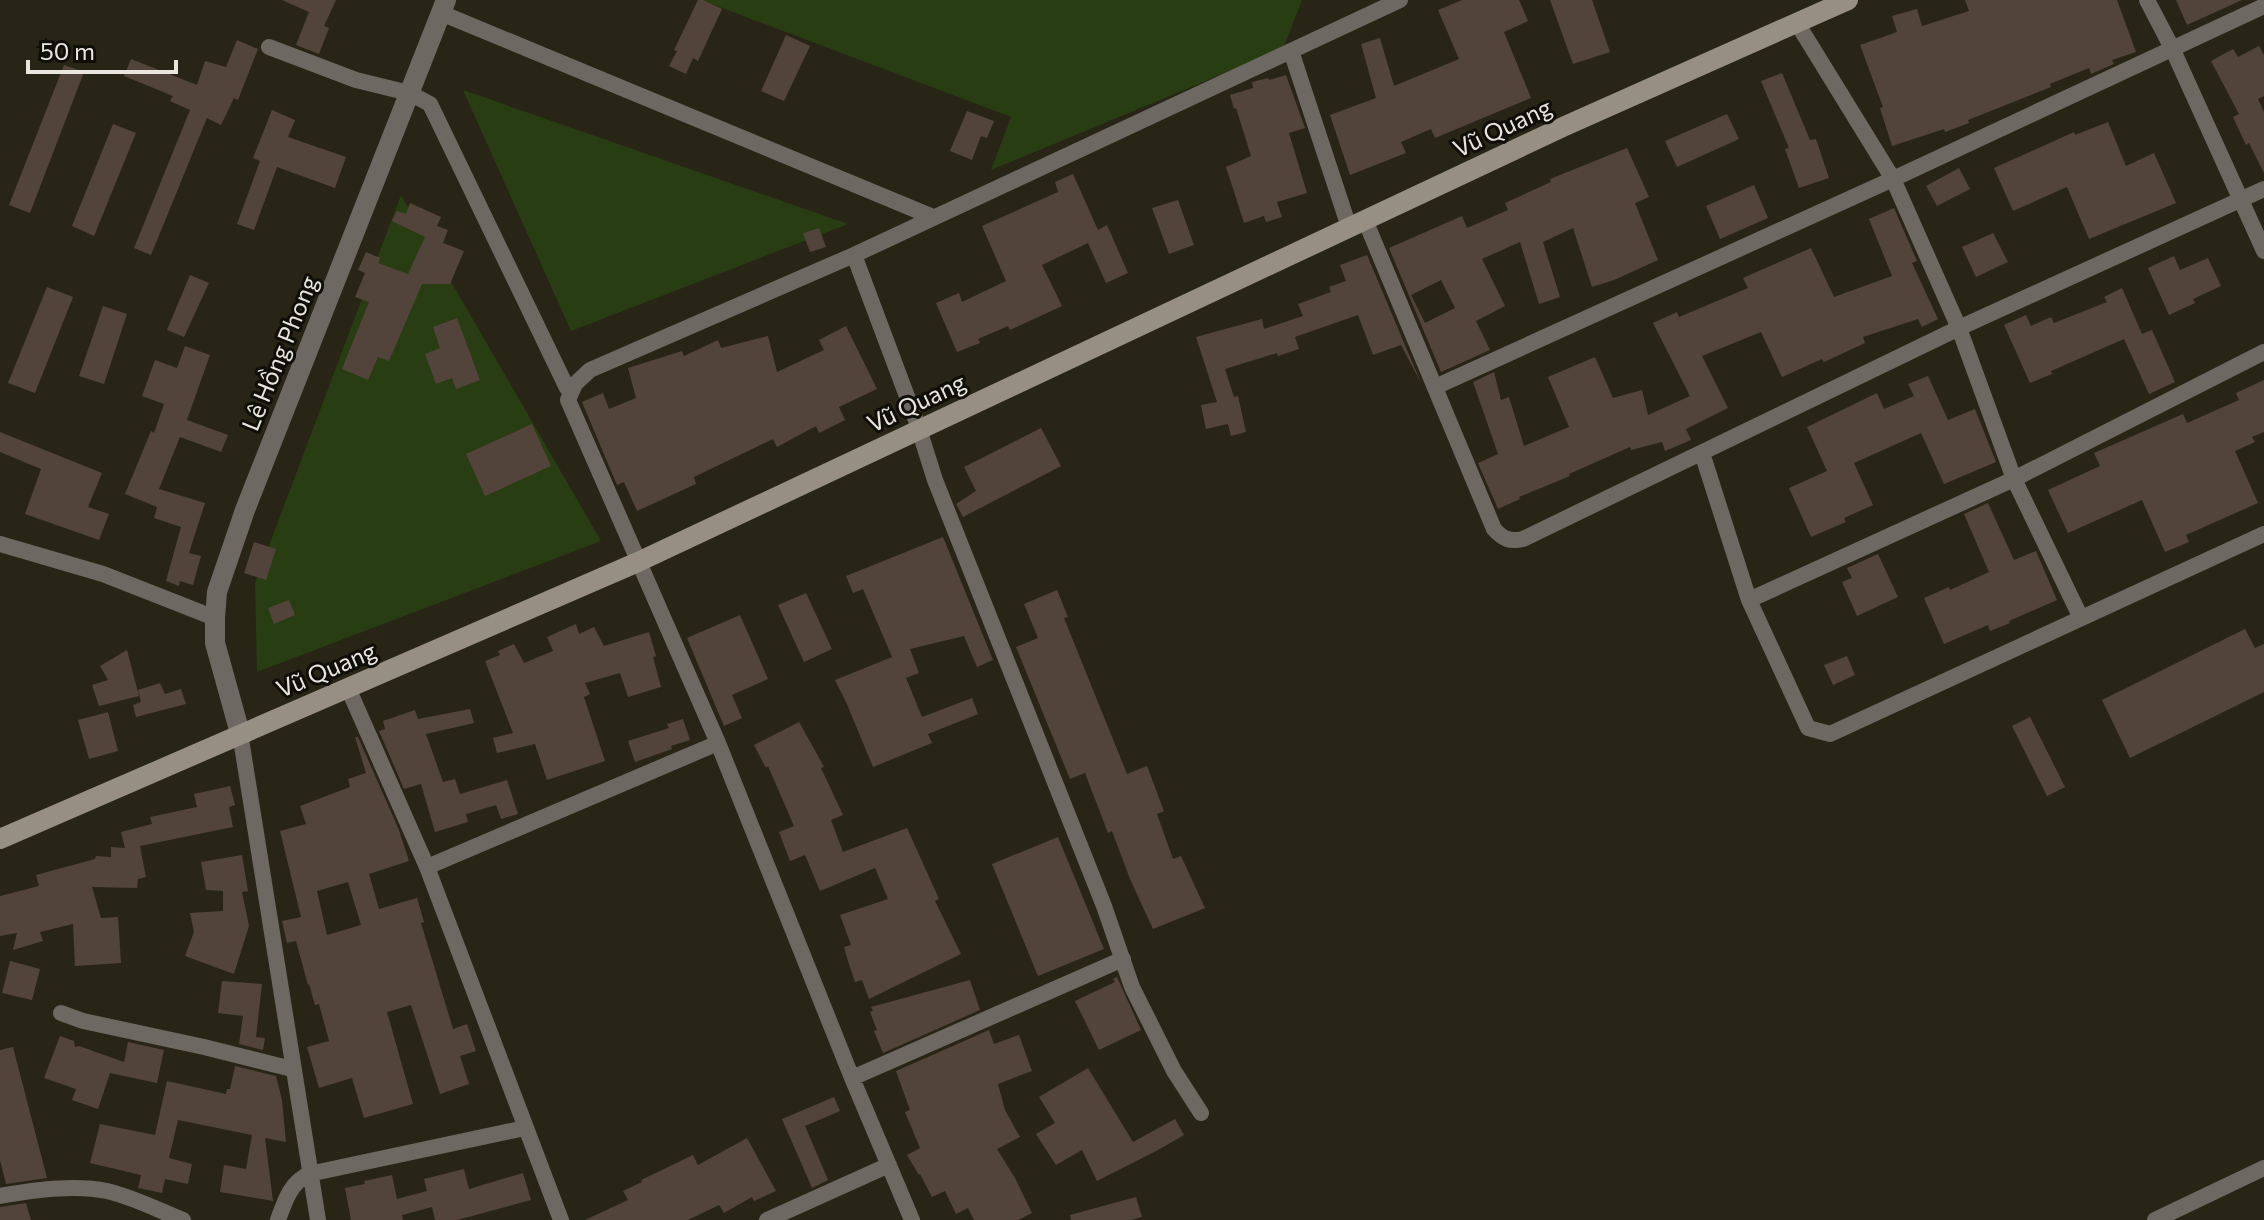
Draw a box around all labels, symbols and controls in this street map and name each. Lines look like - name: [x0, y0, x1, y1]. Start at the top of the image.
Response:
- scale bar: [28, 24, 176, 74]
- text: 50 m: [40, 36, 95, 65]
- street label: Vũ Quang: [1448, 92, 1556, 162]
- street label: Lê Hồng Phong: [235, 271, 323, 435]
- street label: Vũ Quang: [862, 367, 970, 437]
- street label: Vũ Quang: [272, 635, 380, 703]

